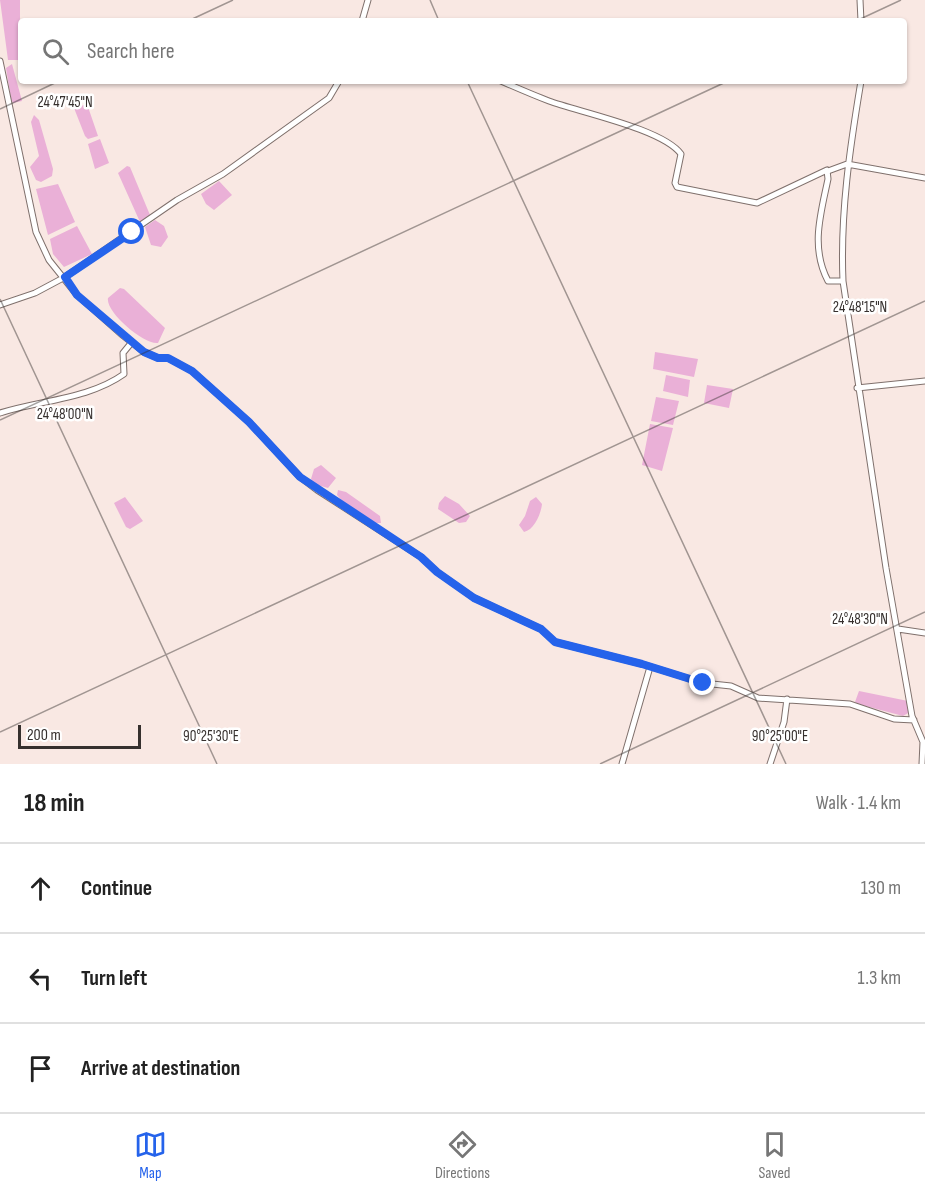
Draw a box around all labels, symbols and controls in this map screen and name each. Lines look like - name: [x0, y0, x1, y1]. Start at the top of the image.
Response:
- search box: [18, 18, 907, 84]
- icon: search: [39, 35, 72, 68]
- text: Search here: [87, 38, 174, 65]
- text: 24°47'45"N: [37, 93, 93, 112]
- route start: [118, 218, 144, 244]
- text: 24°48'15"N: [833, 298, 887, 317]
- text: 24°48'00"N: [37, 405, 93, 424]
- text: 24°48'30"N: [832, 610, 888, 629]
- route end: [689, 669, 715, 695]
- scale bar: [18, 722, 141, 750]
- text: 200 m: [27, 726, 61, 745]
- text: 90°25'30"E: [183, 727, 239, 746]
- text: 90°25'00"E: [752, 727, 808, 746]
- text: 18 min: [24, 788, 85, 819]
- text: Walk · 1.4 km: [816, 791, 901, 815]
- icon: ahead: [24, 872, 57, 905]
- text: Continue: [81, 875, 152, 902]
- text: 130 m: [861, 876, 901, 900]
- icon: left: [24, 962, 57, 995]
- text: Turn left: [81, 965, 147, 992]
- text: 1.3 km: [858, 966, 901, 990]
- icon: arrive: [24, 1052, 57, 1085]
- text: Arrive at destination: [81, 1055, 240, 1082]
- tab: Map: [134, 1128, 167, 1183]
- tab: Directions: [435, 1128, 490, 1183]
- tab: Saved: [758, 1128, 791, 1183]

